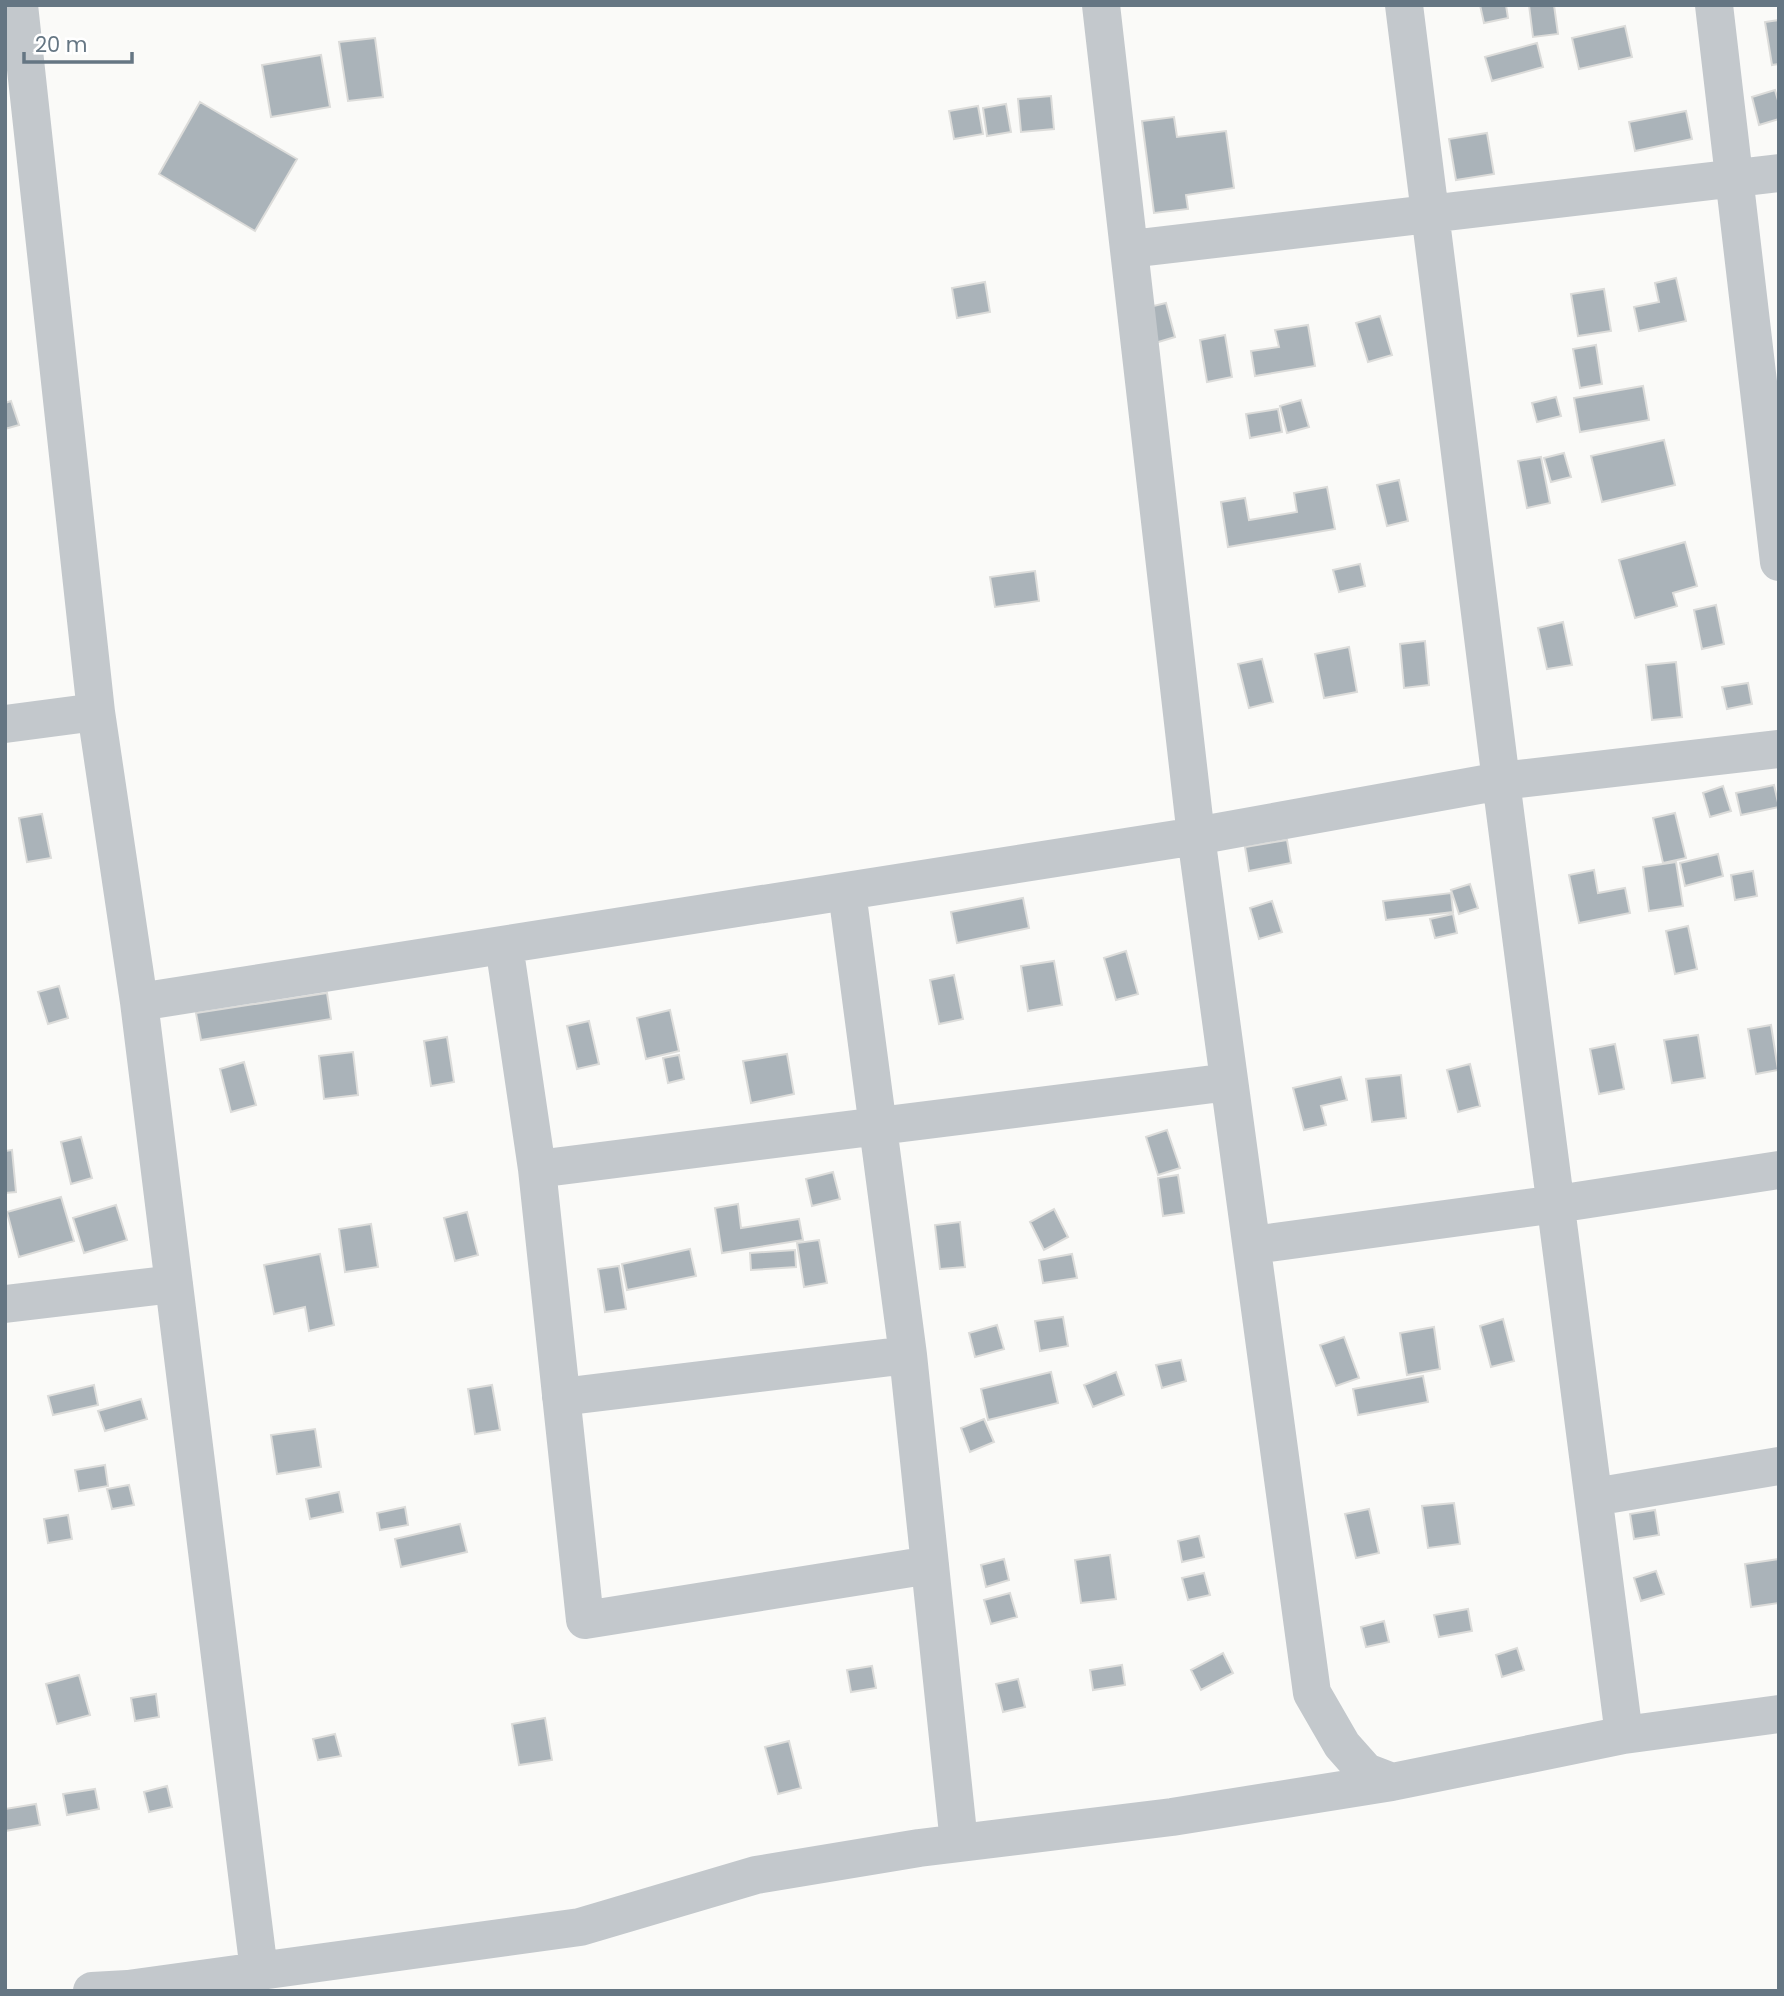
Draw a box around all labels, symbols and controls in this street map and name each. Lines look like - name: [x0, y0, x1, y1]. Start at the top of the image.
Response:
- scale bar: [24, 21, 133, 65]
- text: 20 m: [35, 30, 88, 59]

